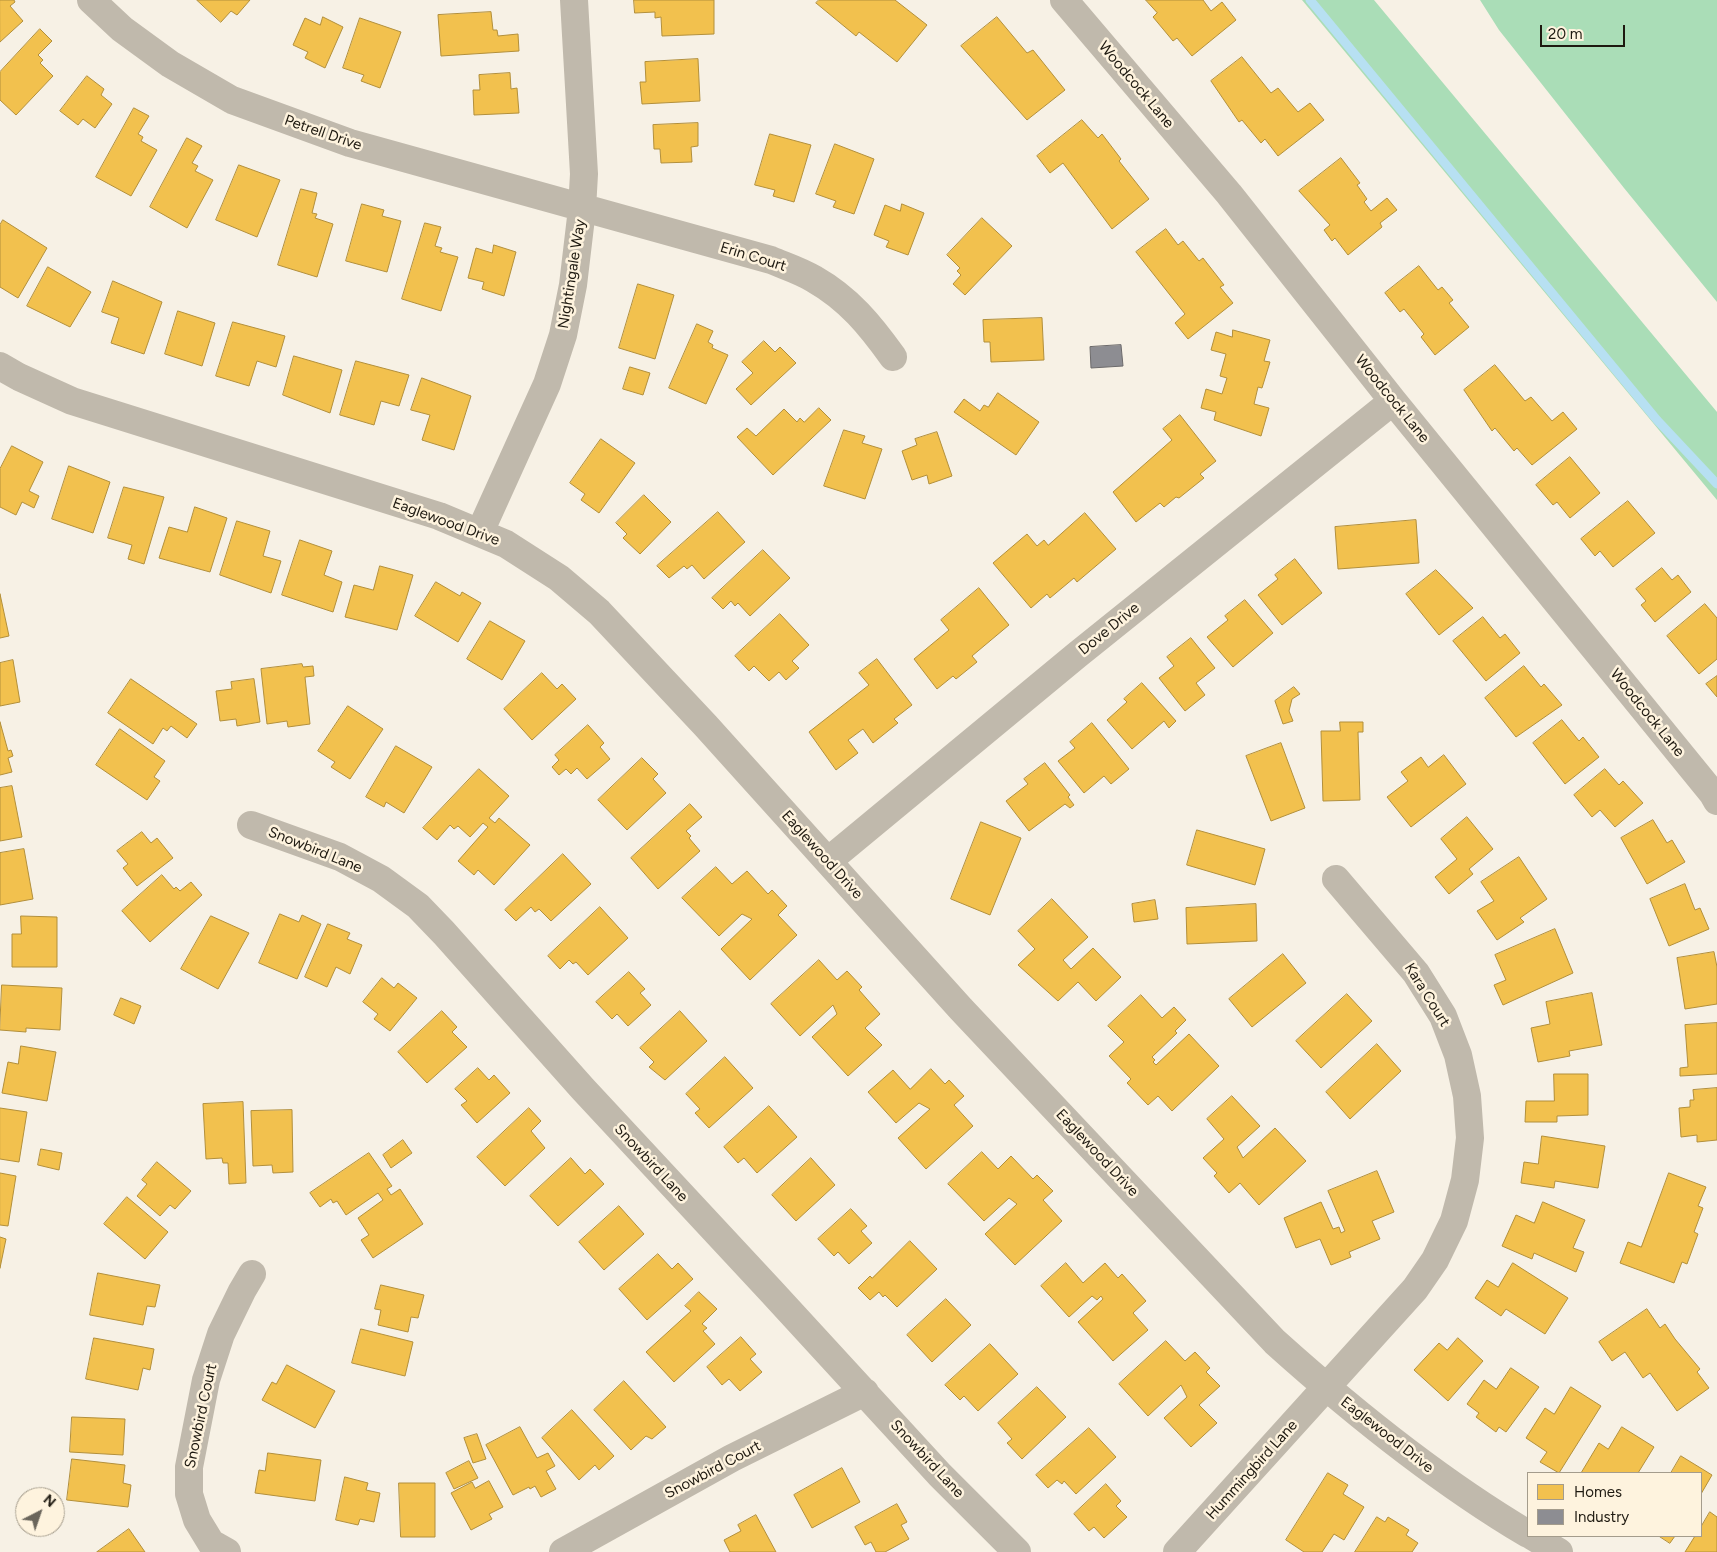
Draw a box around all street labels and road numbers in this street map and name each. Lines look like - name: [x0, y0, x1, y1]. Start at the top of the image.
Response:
- street label: Woodcock Lane: [1094, 38, 1178, 132]
- street label: Petrell Drive: [282, 111, 364, 155]
- street label: Nightingale Way: [554, 218, 590, 330]
- street label: Erin Court: [718, 238, 788, 276]
- street label: Woodcock Lane: [1351, 351, 1433, 447]
- street label: Eaglewood Drive: [390, 494, 502, 550]
- street label: Dove Drive: [1075, 599, 1143, 659]
- street label: Woodcock Lane: [1606, 665, 1688, 761]
- street label: Eaglewood Drive: [778, 807, 866, 903]
- street label: Snowbird Lane: [265, 823, 365, 877]
- street label: Kara Court: [1400, 960, 1454, 1030]
- street label: Eaglewood Drive: [1052, 1106, 1142, 1200]
- street label: Snowbird Lane: [610, 1120, 692, 1206]
- street label: Snowbird Court: [181, 1362, 221, 1470]
- street label: Eaglewood Drive: [1337, 1393, 1437, 1477]
- street label: Snowbird Lane: [886, 1416, 968, 1502]
- street label: Hummingbird Lane: [1203, 1417, 1301, 1523]
- street label: Snowbird Court: [662, 1437, 764, 1503]

